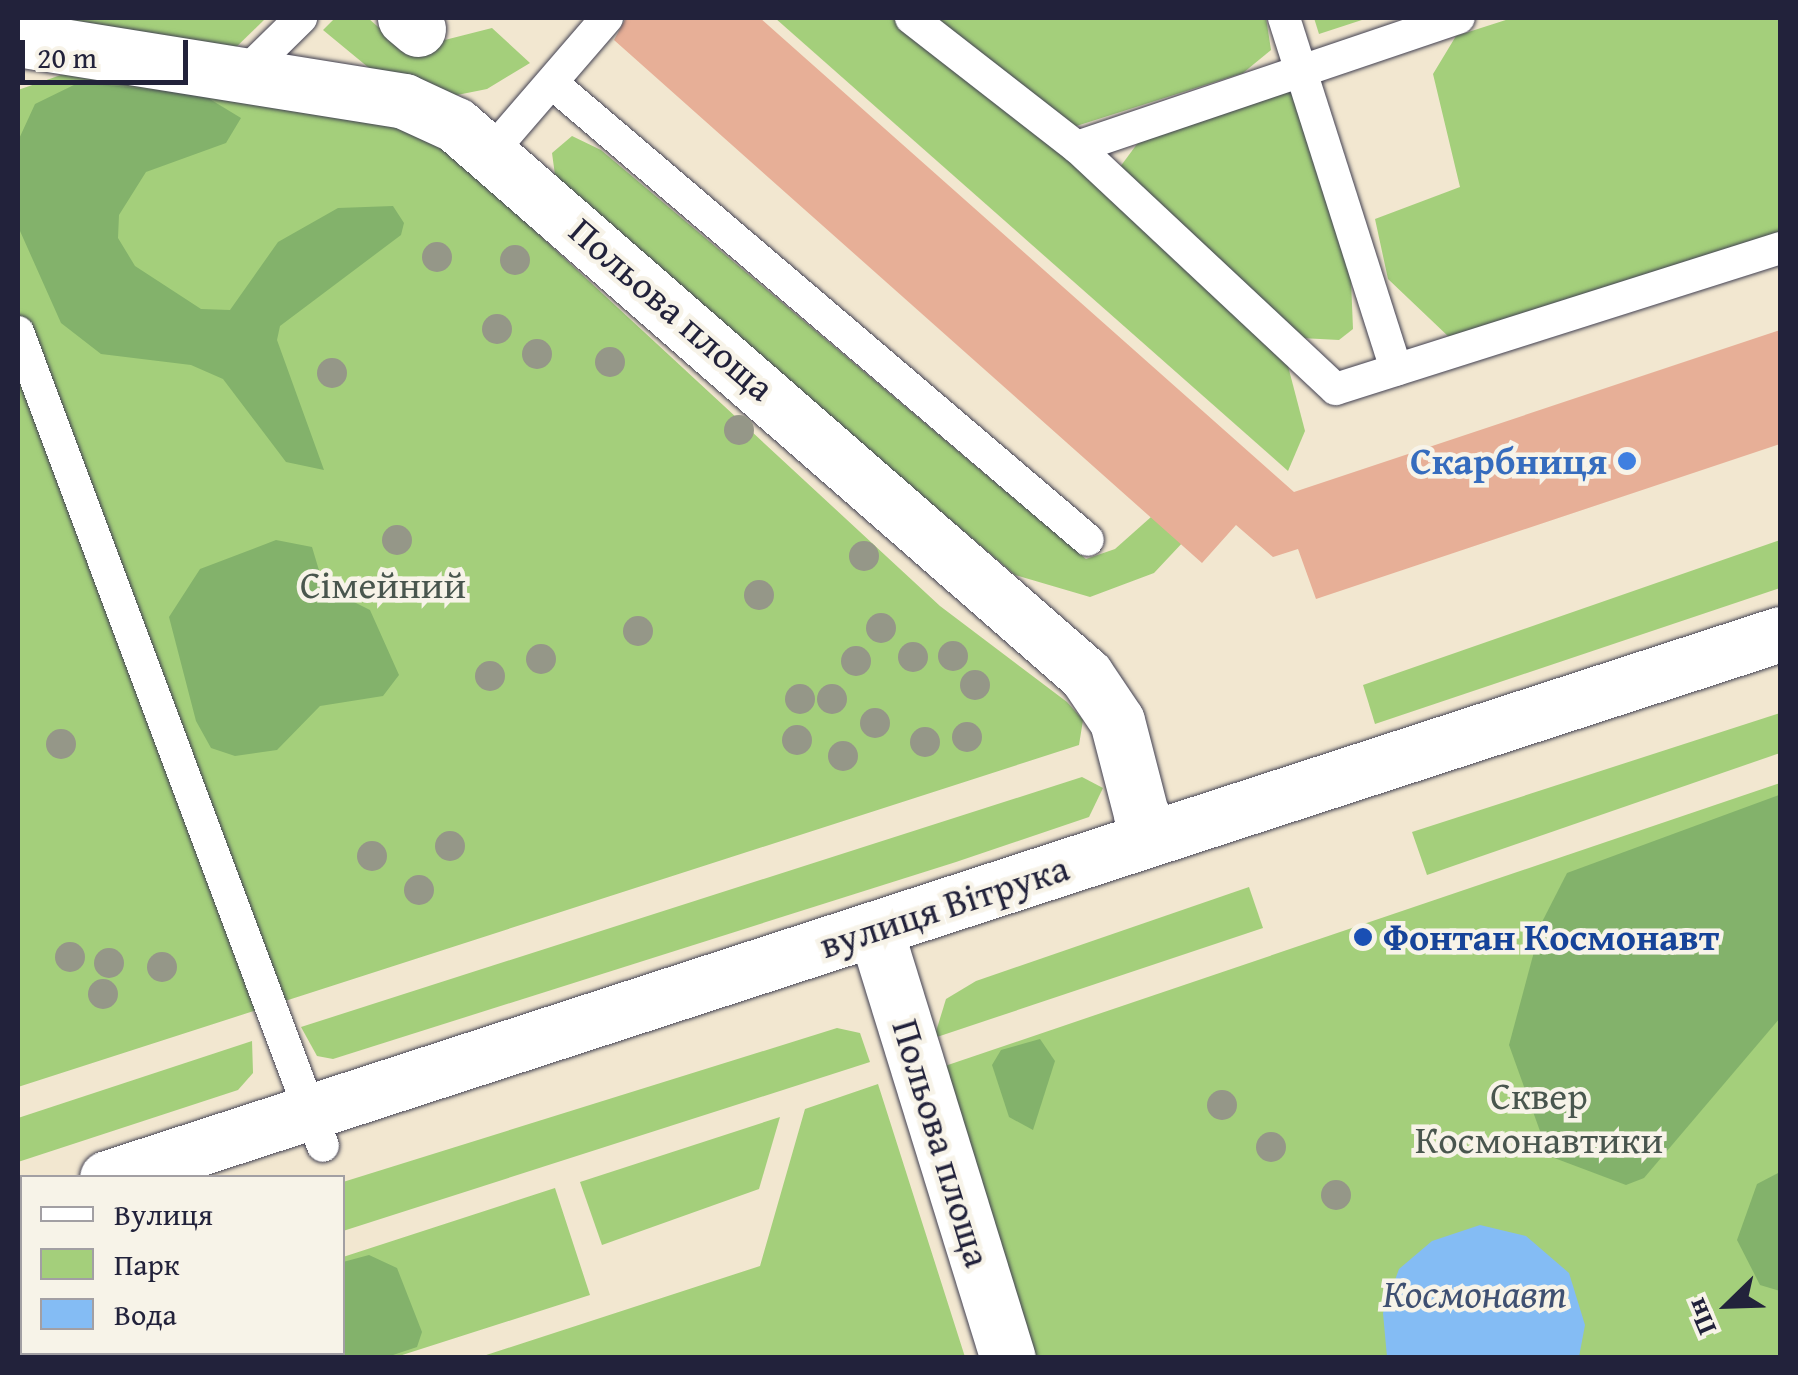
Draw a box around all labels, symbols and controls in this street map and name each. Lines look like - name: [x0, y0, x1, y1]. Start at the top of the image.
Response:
- scale bar: [25, 20, 192, 82]
- text: 20 m: [37, 35, 97, 79]
- street label: Польова площа: [560, 208, 784, 410]
- place label: Скарбниця: [1410, 438, 1607, 484]
- marker: Скарбниця: [1616, 450, 1638, 472]
- park label: Сімейний: [300, 562, 466, 608]
- street label: вулиця Вітрука: [814, 844, 1074, 968]
- place label: Фонтан Космонавт: [1383, 914, 1719, 960]
- marker: Фонтан Космонавт: [1352, 926, 1374, 948]
- street label: Польова площа: [883, 1014, 1001, 1272]
- park label: Сквер Космонавтики: [1415, 1073, 1663, 1162]
- legend: [20, 1175, 345, 1355]
- text: Вулиця: [114, 1192, 213, 1236]
- text: Парк: [114, 1242, 180, 1286]
- north arrow: [1678, 1255, 1778, 1355]
- water label: Космонавт: [1383, 1269, 1567, 1317]
- text: Вода: [114, 1292, 177, 1336]
- text: Пн: [1674, 1292, 1726, 1342]

